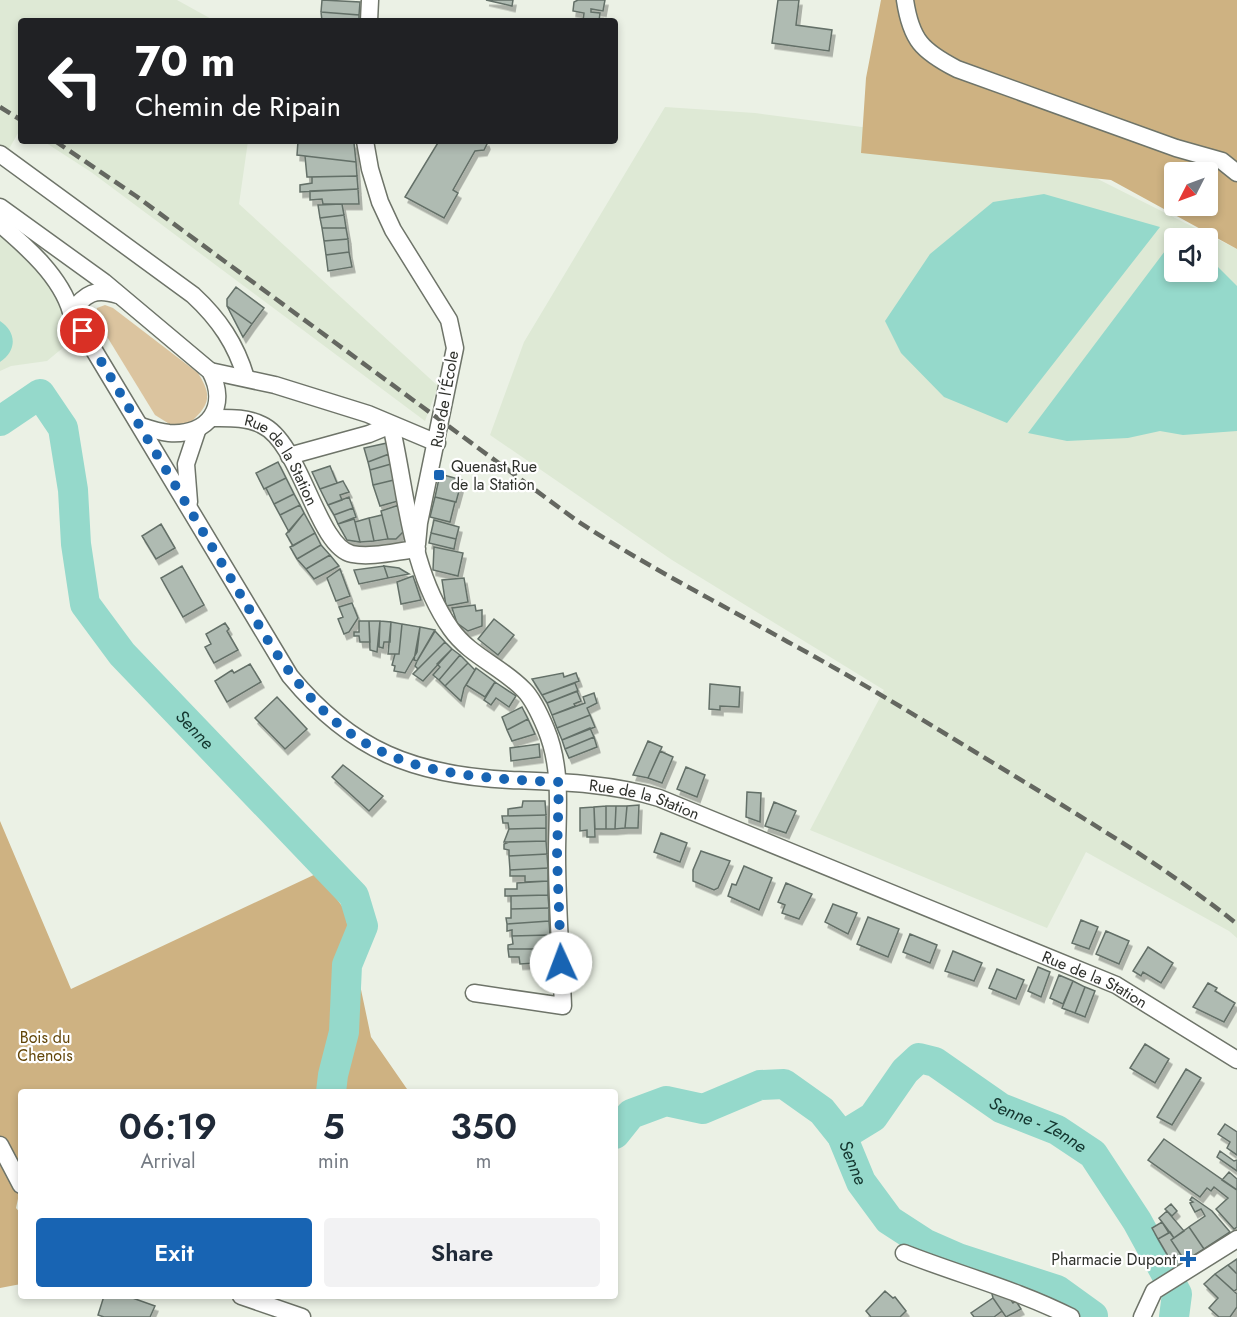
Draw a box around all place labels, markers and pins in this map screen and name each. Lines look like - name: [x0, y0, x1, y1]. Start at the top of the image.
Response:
- pin: [57, 305, 108, 356]
- place label: Quenast Rue de la Station: [451, 455, 537, 496]
- marker: Quenast Rue de la Station: [432, 468, 446, 482]
- place label: Pharmacie Dupont: [1051, 1248, 1176, 1271]
- marker: Pharmacie Dupont: [1181, 1252, 1195, 1266]

